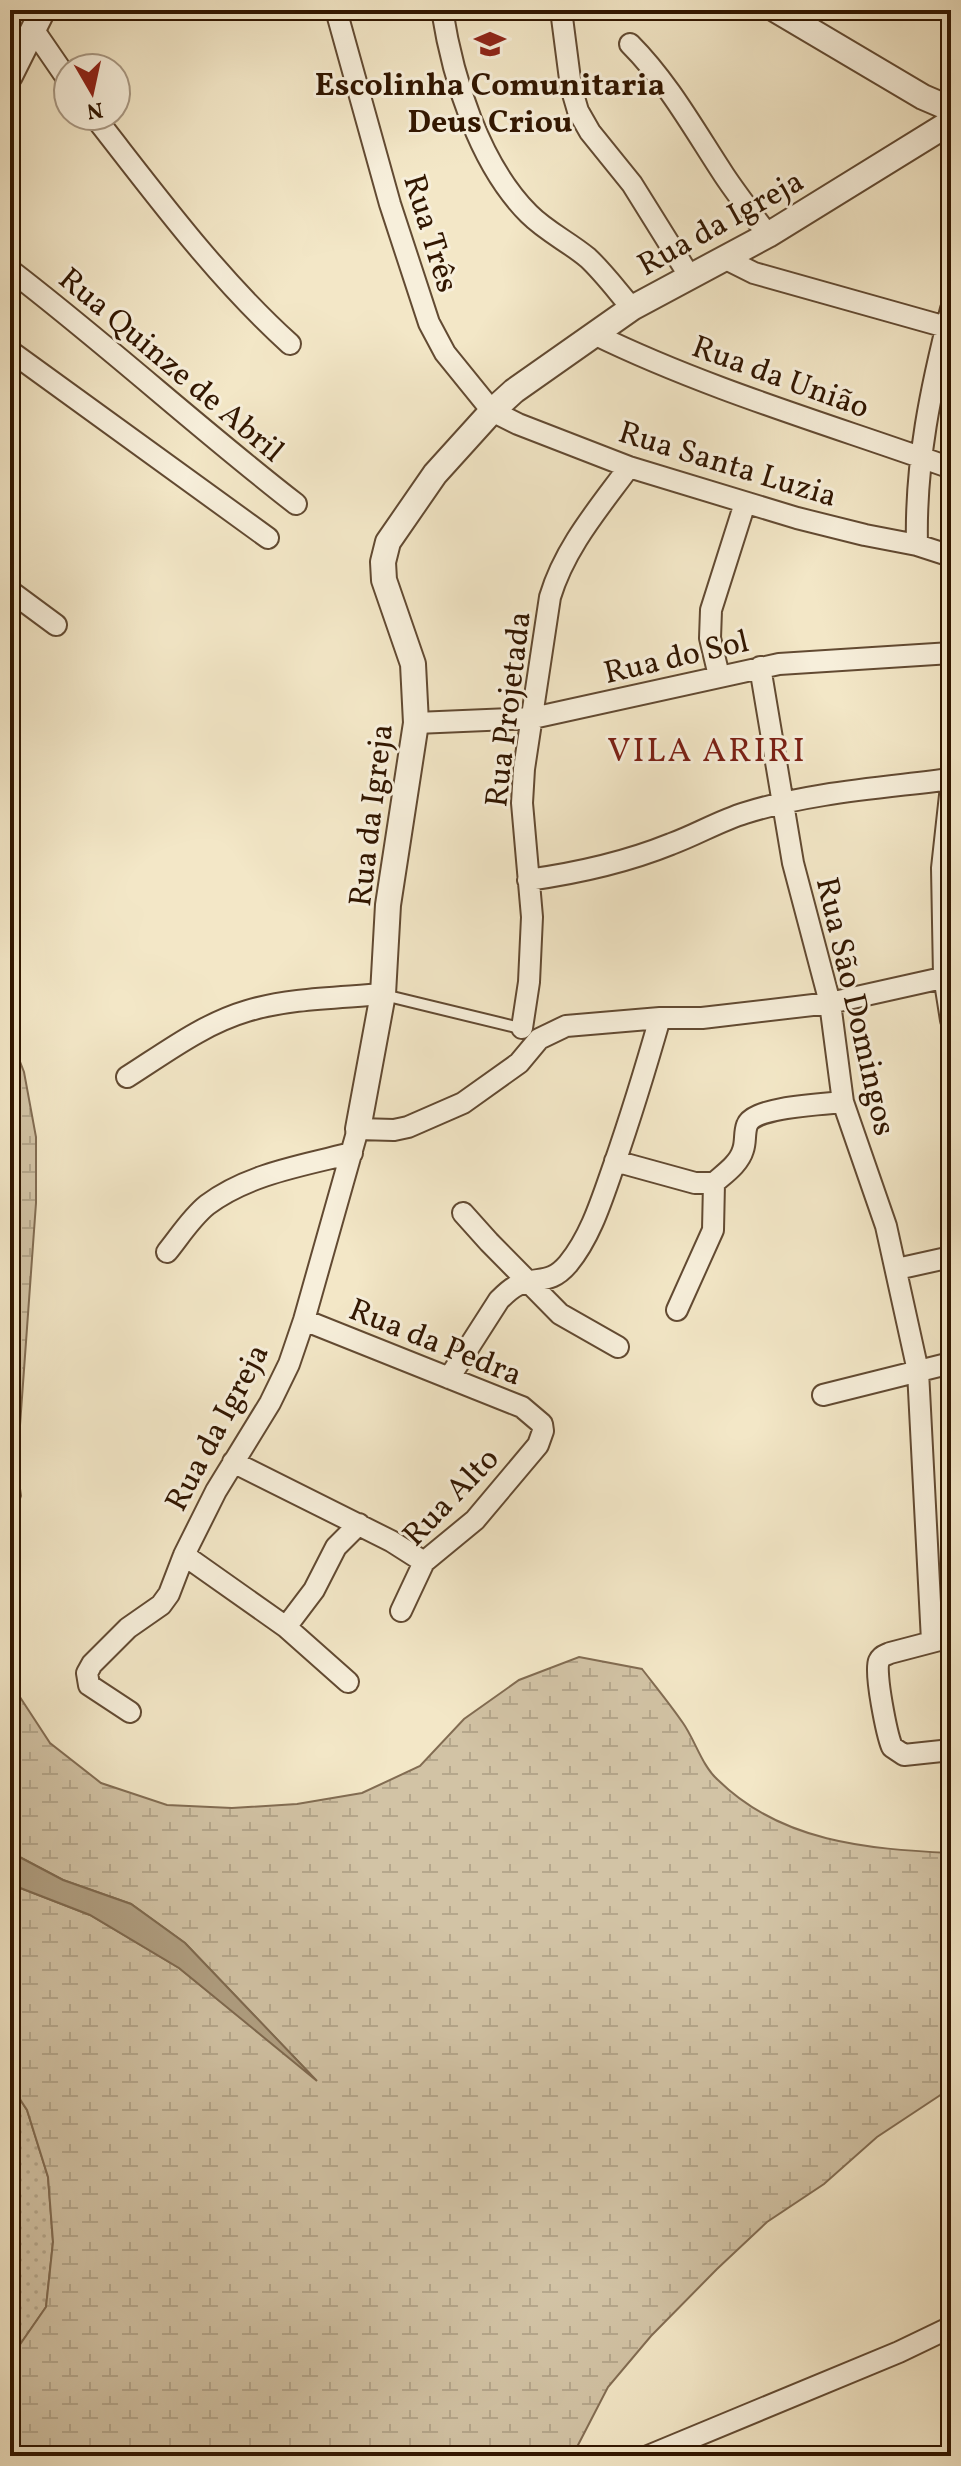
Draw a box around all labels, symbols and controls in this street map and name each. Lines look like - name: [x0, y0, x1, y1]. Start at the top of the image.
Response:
- school or university icon: Escolinha Comunitaria Deus Criou: [473, 27, 507, 61]
- north arrow: [52, 52, 132, 132]
- place label: Escolinha Comunitaria Deus Criou: [315, 65, 665, 146]
- text: N: [84, 93, 105, 126]
- street label: Rua da Igreja: [630, 161, 813, 288]
- street label: Rua Três: [390, 170, 468, 298]
- street label: Rua Quinze de Abril: [48, 259, 292, 474]
- street label: Rua da União: [685, 326, 875, 431]
- street label: Rua Santa Luzia: [613, 412, 842, 520]
- street label: Rua Projetada: [476, 609, 544, 810]
- street label: Rua do Sol: [600, 621, 754, 697]
- street label: Rua da Igreja: [340, 721, 406, 909]
- district label: VILA ARIRI: [607, 729, 807, 776]
- street label: Rua São Domingos: [803, 873, 905, 1140]
- street label: Rua da Pedra: [342, 1289, 528, 1398]
- street label: Rua da Igreja: [156, 1337, 281, 1520]
- street label: Rua Alto: [394, 1439, 510, 1557]

